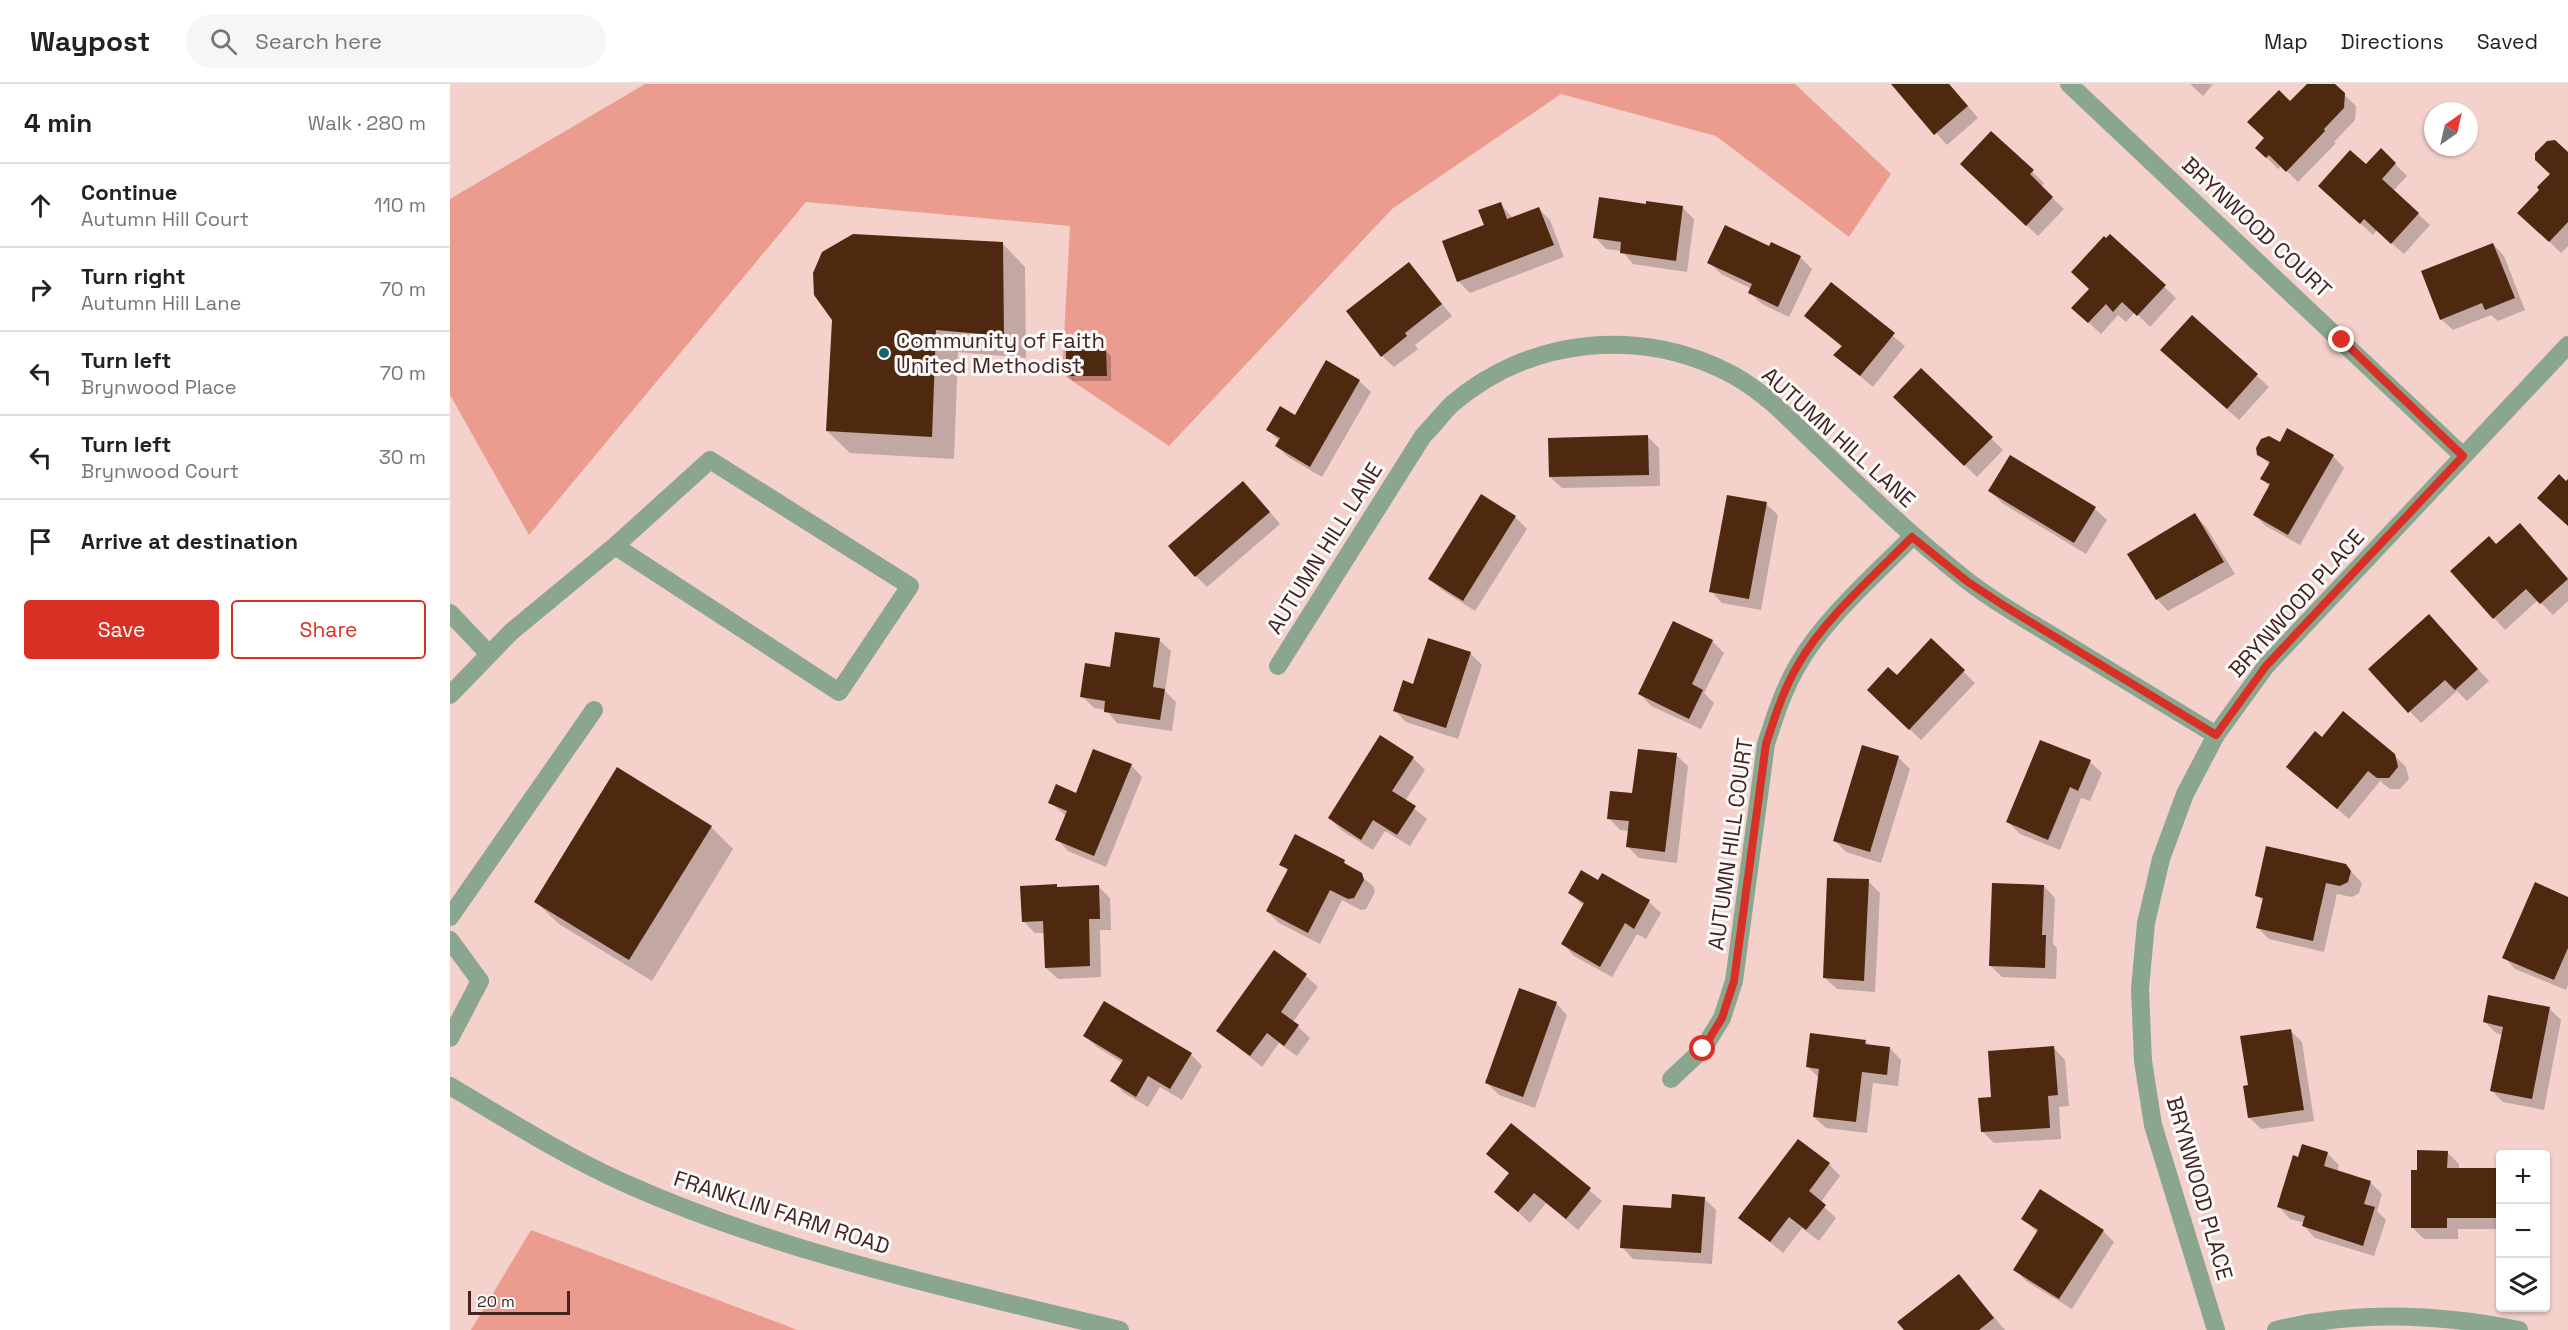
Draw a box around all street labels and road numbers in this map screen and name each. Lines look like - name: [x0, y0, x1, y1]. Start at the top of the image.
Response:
- street label: BRYNWOOD COURT: [2176, 150, 2338, 304]
- street label: AUTUMN HILL LANE: [1756, 361, 1922, 513]
- street label: AUTUMN HILL LANE: [1260, 457, 1388, 639]
- street label: BRYNWOOD PLACE: [2222, 523, 2370, 683]
- street label: AUTUMN HILL COURT: [1701, 736, 1759, 952]
- street label: BRYNWOOD PLACE: [2160, 1093, 2240, 1283]
- street label: FRANKLIN FARM ROAD: [670, 1164, 894, 1260]

